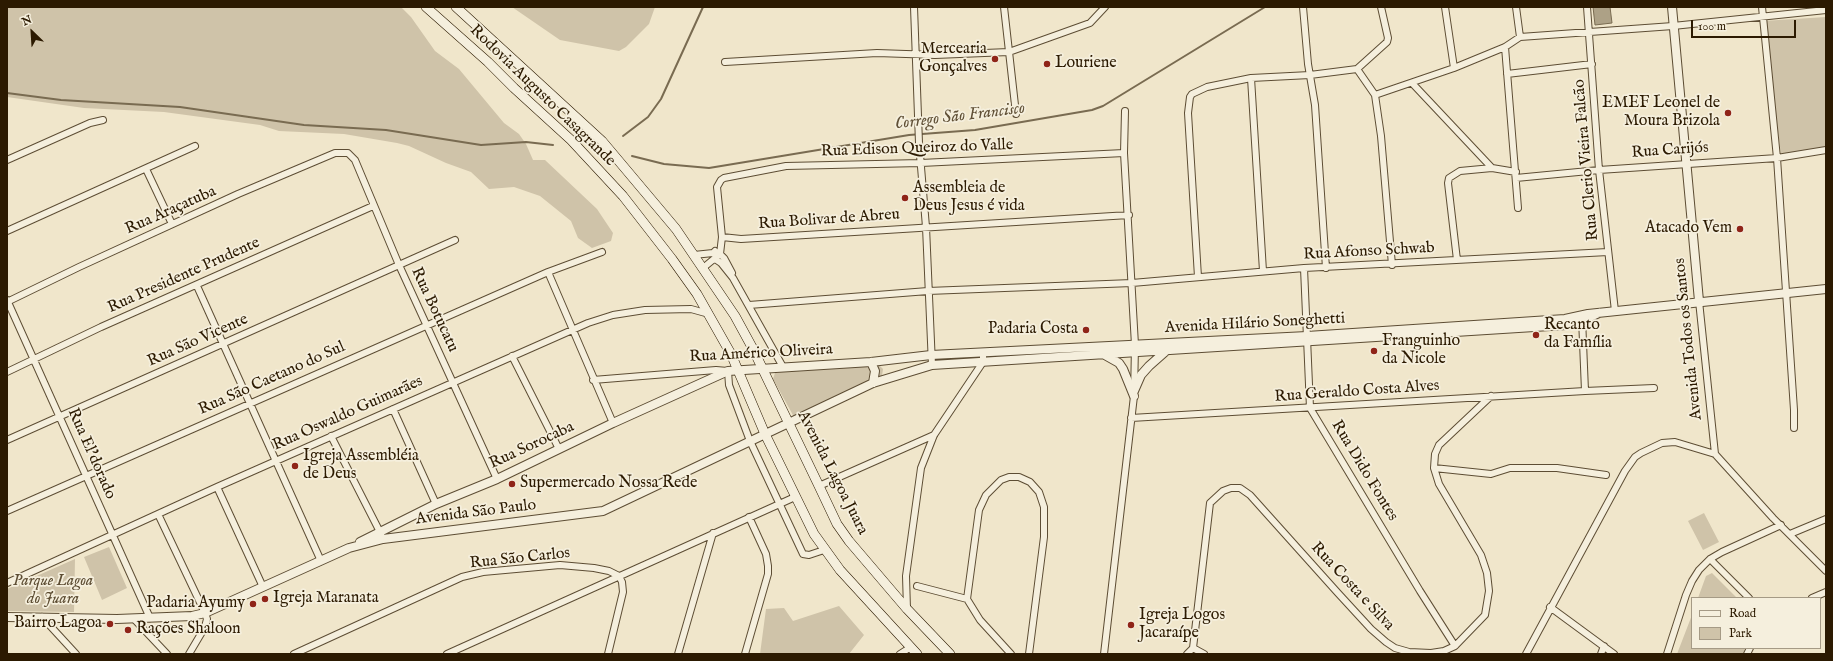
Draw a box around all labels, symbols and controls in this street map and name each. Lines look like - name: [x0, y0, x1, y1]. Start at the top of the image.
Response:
- north arrow: [12, 12, 52, 52]
- scale bar: [1693, 12, 1798, 38]
- text: N: [20, 13, 34, 29]
- text: 100 m: [1698, 19, 1726, 34]
- street label: Rodovia Augusto Casagrande: [465, 21, 619, 171]
- place label: Mercearia Gonçalves: [919, 40, 987, 78]
- marker: Mercearia Gonçalves: [990, 54, 1000, 64]
- place label: Louriene: [1055, 54, 1117, 74]
- marker: Louriene: [1042, 59, 1052, 69]
- street label: Rua Clerio Vieira Falcão: [1570, 78, 1604, 242]
- place label: EMEF Leonel de Moura Brizola: [1602, 94, 1720, 132]
- water label: Corrego São Francisco: [894, 99, 1026, 135]
- marker: EMEF Leonel de Moura Brizola: [1723, 108, 1733, 118]
- street label: Rua Edison Queiroz do Valle: [821, 136, 1013, 162]
- street label: Rua Carijós: [1631, 139, 1709, 163]
- place label: Assembleia de Deus Jesus é vida: [913, 179, 1025, 217]
- street label: Rua Araçatuba: [123, 182, 219, 240]
- marker: Assembleia de Deus Jesus é vida: [900, 193, 910, 203]
- street label: Rua Bolivar de Abreu: [757, 205, 901, 235]
- place label: Atacado Vem: [1645, 219, 1732, 239]
- marker: Atacado Vem: [1735, 224, 1745, 234]
- street label: Rua Presidente Prudente: [105, 234, 263, 318]
- street label: Rua Afonso Schwab: [1303, 239, 1435, 265]
- street label: Avenida Todos os Santos: [1671, 257, 1707, 421]
- street label: Rua Botucatu: [406, 265, 462, 355]
- street label: Rua São Vicente: [145, 310, 251, 372]
- street label: Avenida Hilário Soneghetti: [1164, 310, 1346, 338]
- place label: Recanto da Família: [1544, 316, 1612, 354]
- place label: Padaria Costa: [988, 320, 1078, 340]
- marker: Padaria Costa: [1081, 325, 1091, 335]
- marker: Recanto da Família: [1531, 330, 1541, 340]
- place label: Franguinho da Nicole: [1382, 332, 1460, 370]
- street label: Rua São Caetano do Sul: [196, 338, 348, 420]
- street label: Rua Américo Oliveira: [689, 341, 833, 367]
- marker: Franguinho da Nicole: [1369, 346, 1379, 356]
- street label: Rua Oswaldo Guimarães: [270, 372, 426, 456]
- street label: Rua Geraldo Costa Alves: [1274, 377, 1440, 407]
- street label: Rua El'dorado: [62, 406, 120, 502]
- street label: Avenida Lagoa Juara: [792, 408, 872, 538]
- street label: Rua Dido Fontes: [1326, 417, 1402, 525]
- street label: Rua Sorocaba: [487, 418, 577, 474]
- place label: Igreja Assembléia de Deus: [303, 447, 419, 485]
- marker: Igreja Assembléia de Deus: [290, 461, 300, 471]
- place label: Supermercado Nossa Rede: [520, 474, 697, 494]
- marker: Supermercado Nossa Rede: [507, 479, 517, 489]
- street label: Avenida São Paulo: [415, 496, 537, 530]
- street label: Rua Costa e Silva: [1306, 539, 1398, 635]
- street label: Rua São Carlos: [469, 544, 571, 574]
- park label: Parque Lagoa do Juara: [13, 572, 93, 610]
- place label: Igreja Maranata: [273, 589, 379, 609]
- place label: Padaria Ayumy: [146, 594, 245, 614]
- marker: Igreja Maranata: [260, 594, 270, 604]
- legend: [1691, 597, 1821, 649]
- marker: Padaria Ayumy: [248, 599, 258, 609]
- place label: Igreja Logos Jacaraípe: [1139, 606, 1225, 644]
- text: Road: [1729, 606, 1756, 621]
- place label: Bairro Lagoa: [14, 614, 102, 634]
- marker: Bairro Lagoa: [105, 619, 115, 629]
- place label: Rações Shaloon: [136, 620, 241, 640]
- marker: Igreja Logos Jacaraípe: [1126, 620, 1136, 630]
- marker: Rações Shaloon: [123, 625, 133, 635]
- text: Park: [1729, 626, 1752, 641]

